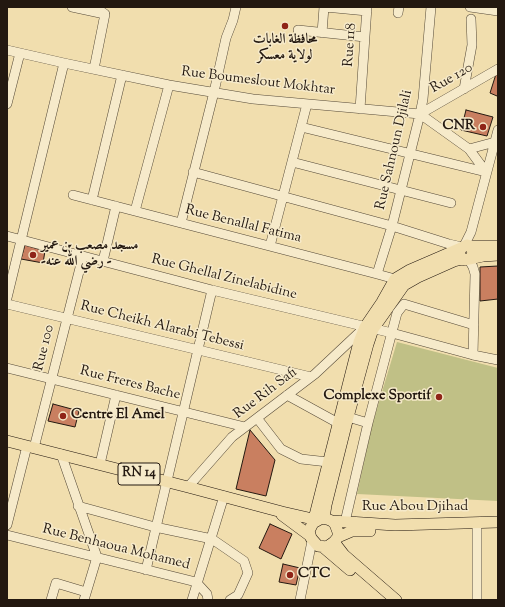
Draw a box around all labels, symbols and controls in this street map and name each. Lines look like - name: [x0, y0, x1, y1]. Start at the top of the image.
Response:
- marker: محافظة الغابات لولاية معسكر: [280, 21, 290, 31]
- street label: Rue 118: [341, 23, 361, 67]
- place label: محافظة الغابات لولاية معسكر: [253, 33, 317, 66]
- street label: Rue 120: [428, 60, 476, 98]
- street label: Rue Boumeslout Mokhtar: [180, 64, 336, 100]
- street label: Rue Sahnoun Djilali: [373, 88, 417, 212]
- place label: CNR: [442, 119, 475, 135]
- marker: CNR: [478, 122, 488, 132]
- street label: Rue Benallal Fatima: [183, 202, 303, 248]
- place label: مسجد مصعب بن عمير -رضي الله عنه -: [41, 239, 139, 272]
- marker: مسجد مصعب بن عمير -رضي الله عنه -: [28, 250, 38, 260]
- street label: Rue Ghellal Zinelabidine: [150, 252, 298, 304]
- street label: Rue Cheikh Alarabi Tebessi: [79, 299, 245, 355]
- street label: Rue 100: [31, 323, 59, 373]
- street label: Rue Freres Bache: [78, 363, 182, 405]
- street label: Rue Rih Safi: [231, 365, 301, 423]
- place label: Complexe Sportif: [323, 389, 431, 405]
- marker: Complexe Sportif: [434, 392, 444, 402]
- place label: Centre El Amel: [71, 408, 165, 424]
- marker: Centre El Amel: [58, 411, 68, 421]
- road number: RN 14: [118, 463, 160, 485]
- street label: Rue Abou Djihad: [362, 500, 468, 516]
- street label: Rue Benhaoua Mohamed: [41, 522, 191, 574]
- place label: CTC: [298, 567, 330, 583]
- marker: CTC: [285, 570, 295, 580]

